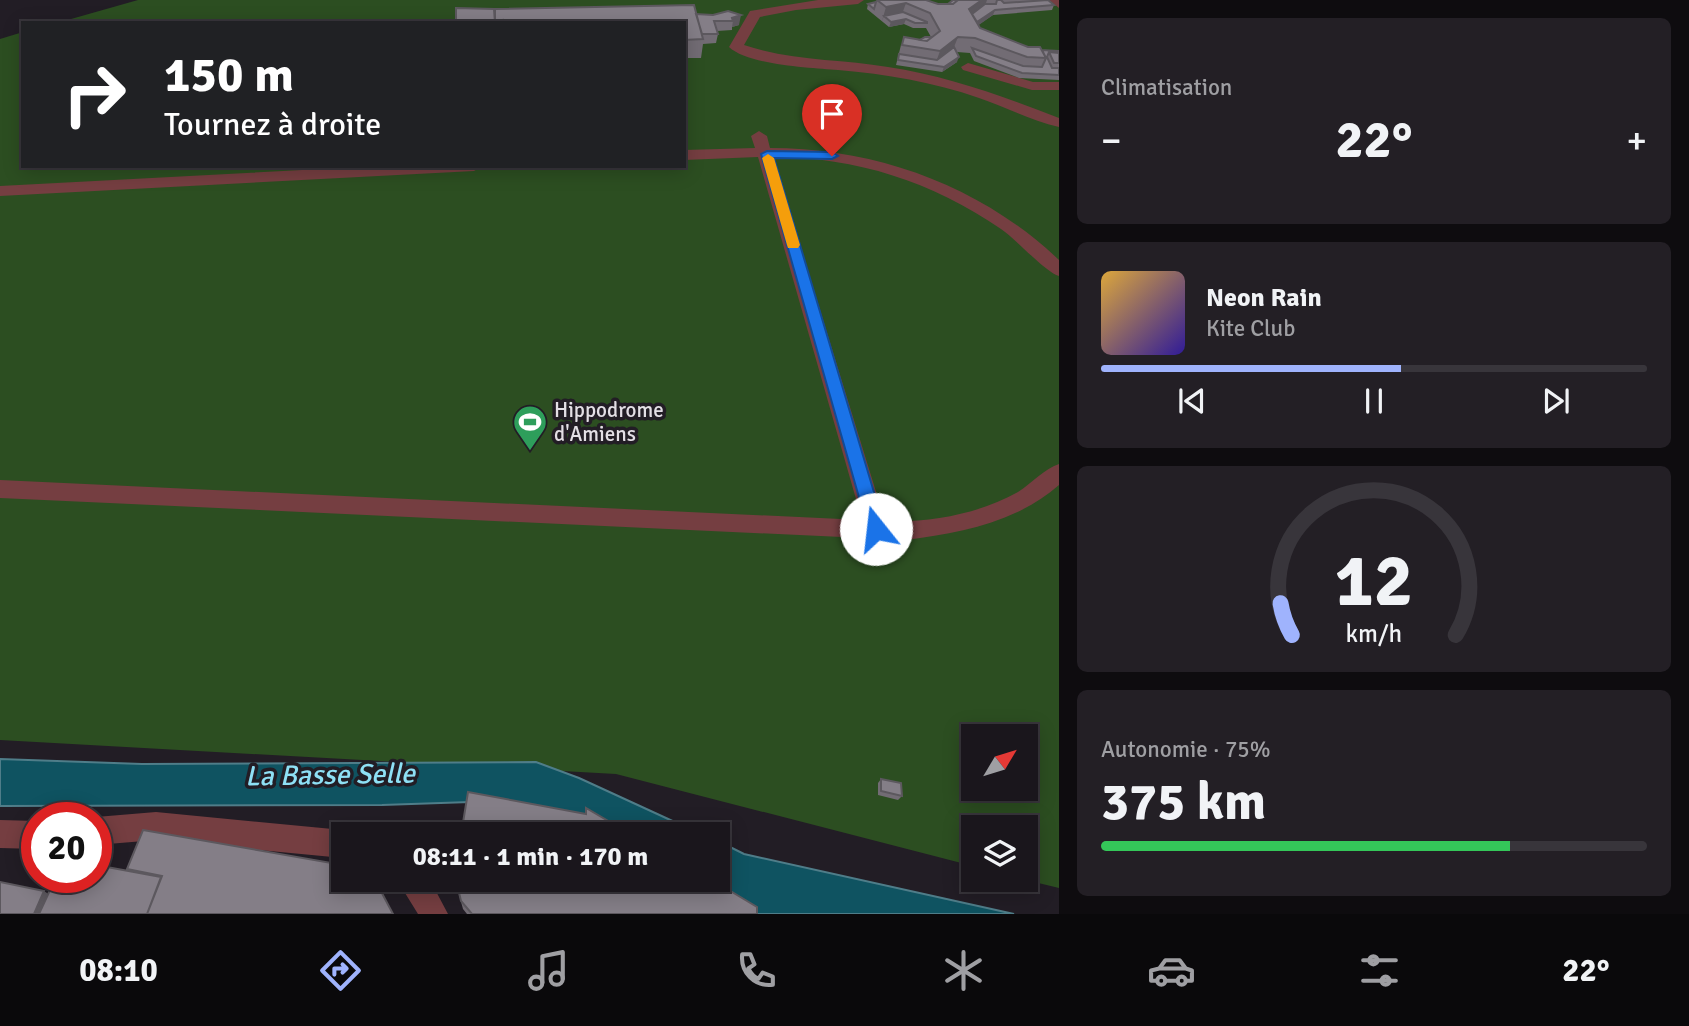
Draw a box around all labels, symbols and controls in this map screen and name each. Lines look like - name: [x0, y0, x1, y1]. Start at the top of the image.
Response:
- text: 150 m: [164, 45, 294, 105]
- icon: right: [49, 49, 140, 140]
- text: Climatisation: [1101, 73, 1232, 102]
- pin: [802, 84, 862, 156]
- icon: arrive: [813, 95, 851, 133]
- text: Tournez à droite: [164, 105, 381, 144]
- text: 22°: [1336, 108, 1412, 172]
- text: −: [1101, 117, 1122, 164]
- text: +: [1626, 117, 1647, 164]
- text: Neon Rain: [1206, 282, 1322, 314]
- text: Kite Club: [1206, 314, 1295, 343]
- icon: previous: [1173, 382, 1211, 420]
- icon: pause: [1355, 382, 1393, 420]
- icon: next: [1537, 382, 1575, 420]
- place label: Hippodrome d'Amiens: [554, 397, 664, 447]
- sports icon: Hippodrome d'Amiens: [511, 403, 549, 452]
- position arrow: [839, 492, 913, 566]
- text: 12: [1335, 537, 1413, 626]
- text: km/h: [1346, 618, 1402, 649]
- north arrow: [961, 724, 1038, 802]
- map controls: [961, 724, 1038, 892]
- text: Autonomie · 75%: [1101, 735, 1271, 764]
- water label: La Basse Selle: [245, 756, 417, 793]
- text: 375 km: [1101, 770, 1266, 834]
- speed limit sign: 20: [21, 802, 112, 893]
- button: layers: [961, 815, 1038, 892]
- text: 08:11 · 1 min · 170 m: [413, 841, 648, 873]
- icon: directions: [316, 946, 365, 995]
- icon: music: [524, 946, 573, 995]
- icon: phone: [732, 946, 781, 995]
- icon: climate: [939, 946, 988, 995]
- icon: car: [1147, 946, 1196, 995]
- icon: filters: [1355, 946, 1404, 995]
- text: 08:10: [79, 951, 158, 990]
- text: 22°: [1562, 951, 1610, 990]

